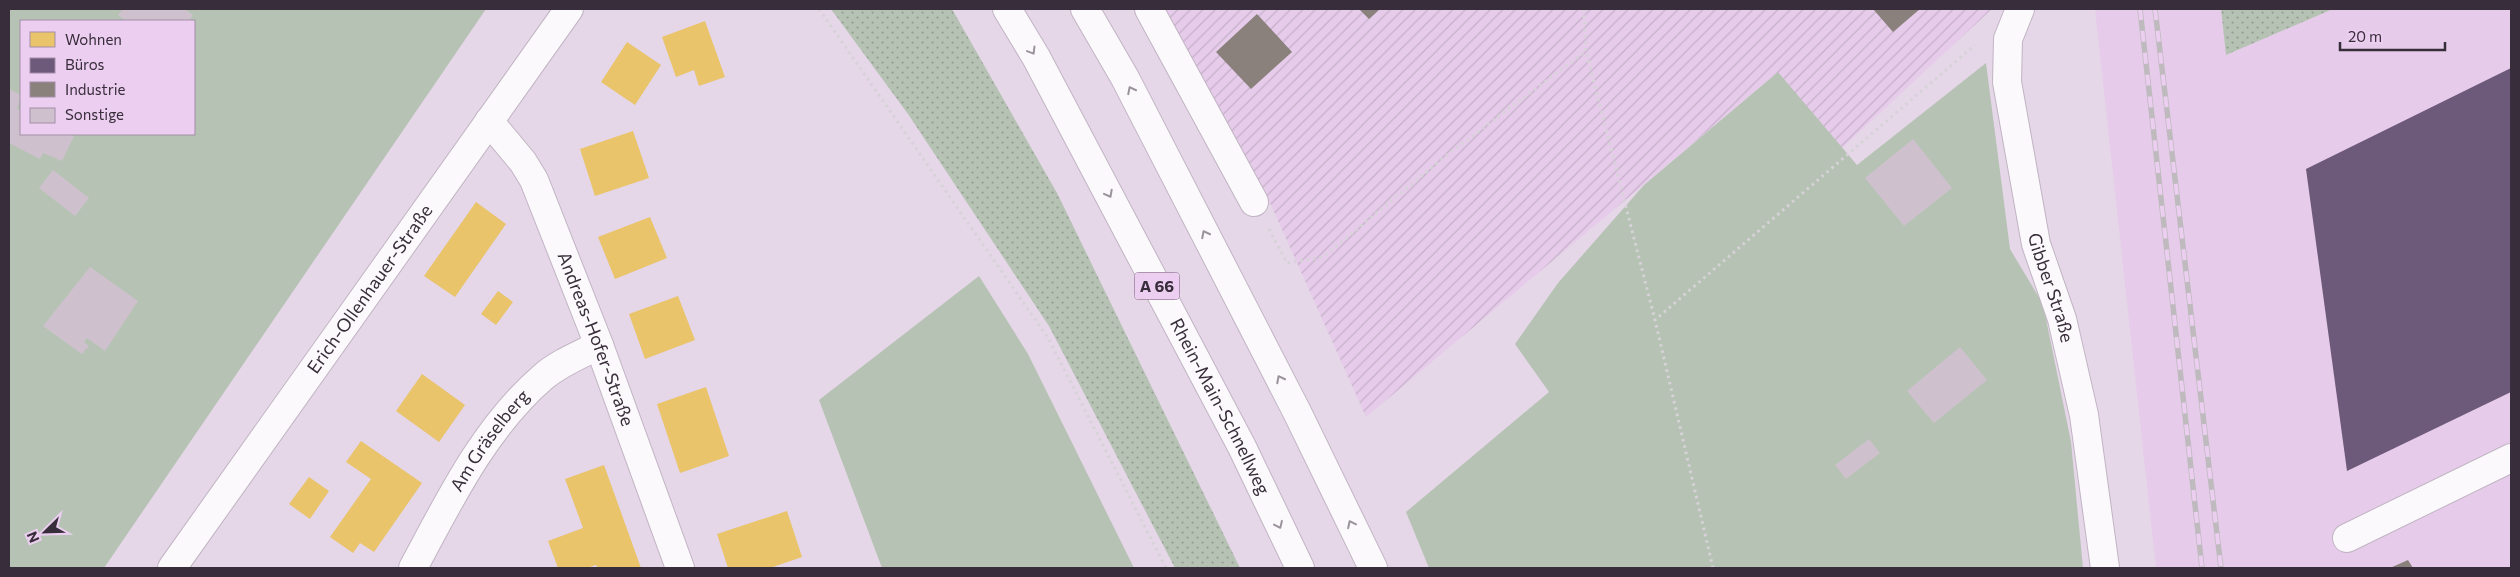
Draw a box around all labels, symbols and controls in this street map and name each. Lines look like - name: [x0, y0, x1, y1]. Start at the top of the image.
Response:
- legend: [20, 20, 195, 135]
- scale bar: [2340, 20, 2445, 52]
- text: 20 m: [2348, 27, 2382, 45]
- text: Wohnen: [65, 30, 122, 48]
- one-way arrow: [1026, 45, 1036, 54]
- text: Büros: [65, 55, 105, 73]
- text: Industrie: [65, 80, 126, 98]
- one-way arrow: [1127, 86, 1137, 95]
- text: Sonstige: [65, 105, 124, 123]
- one-way arrow: [1102, 189, 1112, 198]
- street label: Erich-Ollenhauer-Straße: [302, 200, 437, 377]
- one-way arrow: [1201, 230, 1211, 239]
- street label: Gibber Straße: [2024, 231, 2079, 344]
- street label: Andreas-Hofer-Straße: [553, 249, 639, 429]
- road number: A 66: [1134, 272, 1180, 300]
- street label: Rhein-Main-Schnellweg: [1166, 314, 1275, 498]
- one-way arrow: [1276, 375, 1286, 384]
- street label: Am Gräselberg: [445, 384, 533, 495]
- north arrow: [20, 507, 70, 557]
- one-way arrow: [1273, 520, 1284, 529]
- one-way arrow: [1348, 521, 1358, 530]
- text: N: [23, 529, 42, 545]

